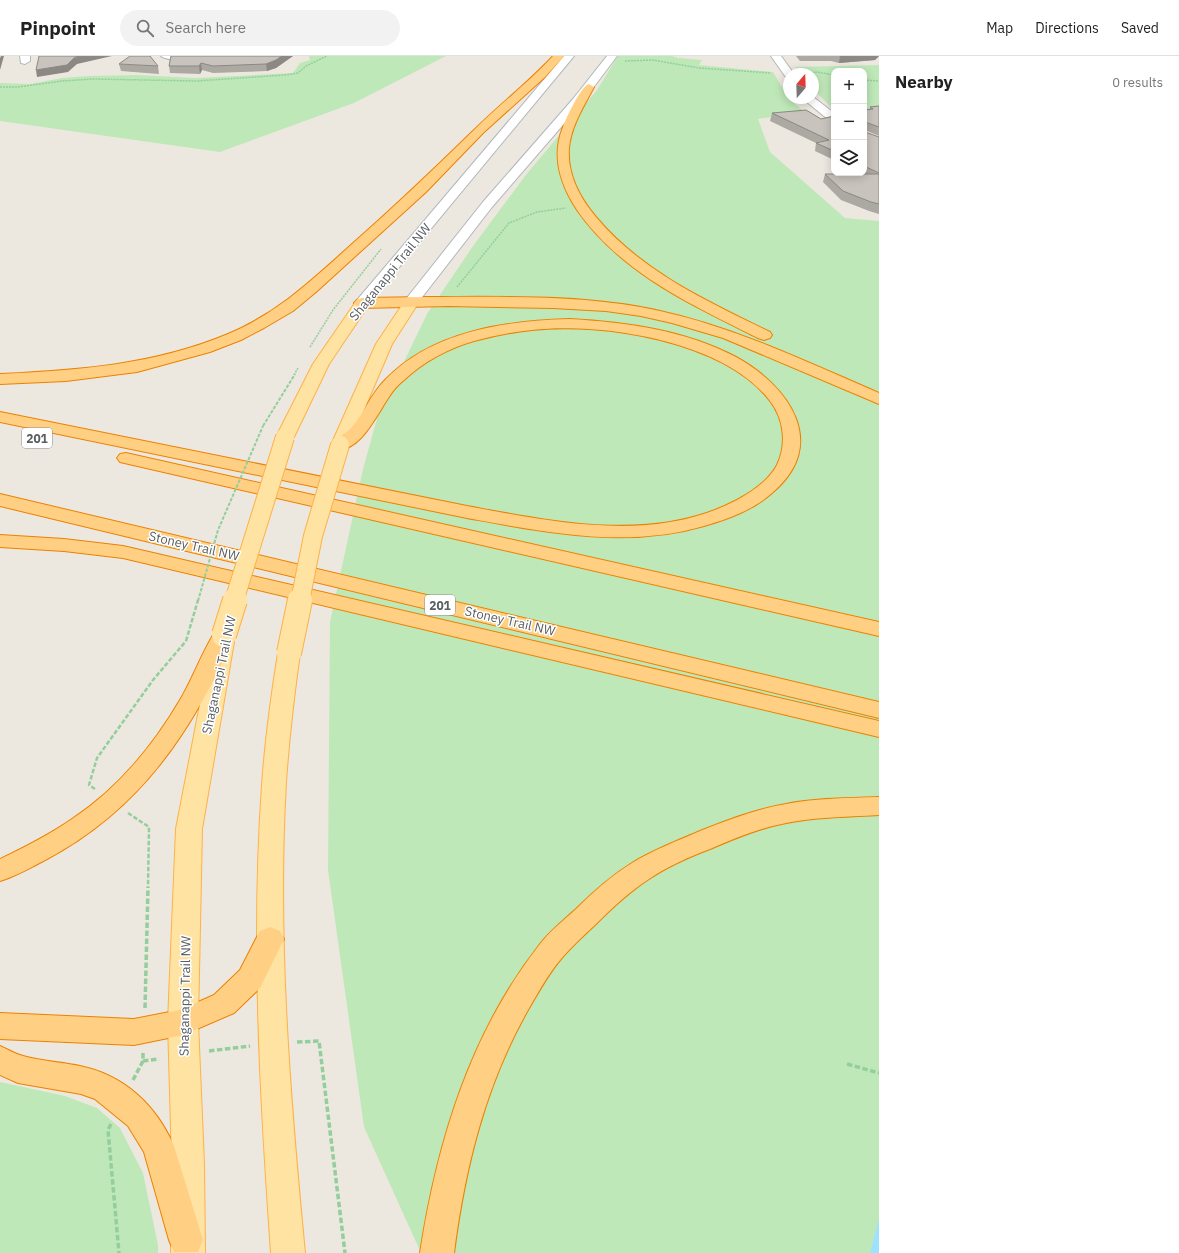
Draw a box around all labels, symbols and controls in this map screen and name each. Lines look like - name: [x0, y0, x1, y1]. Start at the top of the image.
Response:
- search box: [120, 10, 400, 46]
- text: Pinpoint: [20, 16, 96, 40]
- icon: search: [134, 17, 156, 39]
- text: Search here: [166, 18, 246, 37]
- text: Map: [986, 19, 1013, 37]
- text: Directions: [1035, 19, 1099, 37]
- text: Saved: [1121, 19, 1159, 37]
- north arrow: [783, 68, 819, 104]
- map controls: [831, 68, 867, 176]
- button: +: [831, 68, 867, 104]
- text: Nearby: [895, 71, 953, 93]
- text: 0 results: [1112, 74, 1163, 91]
- button: −: [831, 104, 867, 140]
- button: layers: [831, 140, 867, 176]
- street label: Shaganappi Trail NW: [345, 220, 435, 324]
- road number: 201: [22, 428, 52, 448]
- street label: Stoney Trail NW: [147, 527, 241, 565]
- road number: 201: [425, 595, 455, 615]
- street label: Stoney Trail NW: [463, 602, 557, 640]
- street label: Shaganappi Trail NW: [198, 614, 240, 736]
- street label: Shaganappi Trail NW: [175, 935, 195, 1056]

